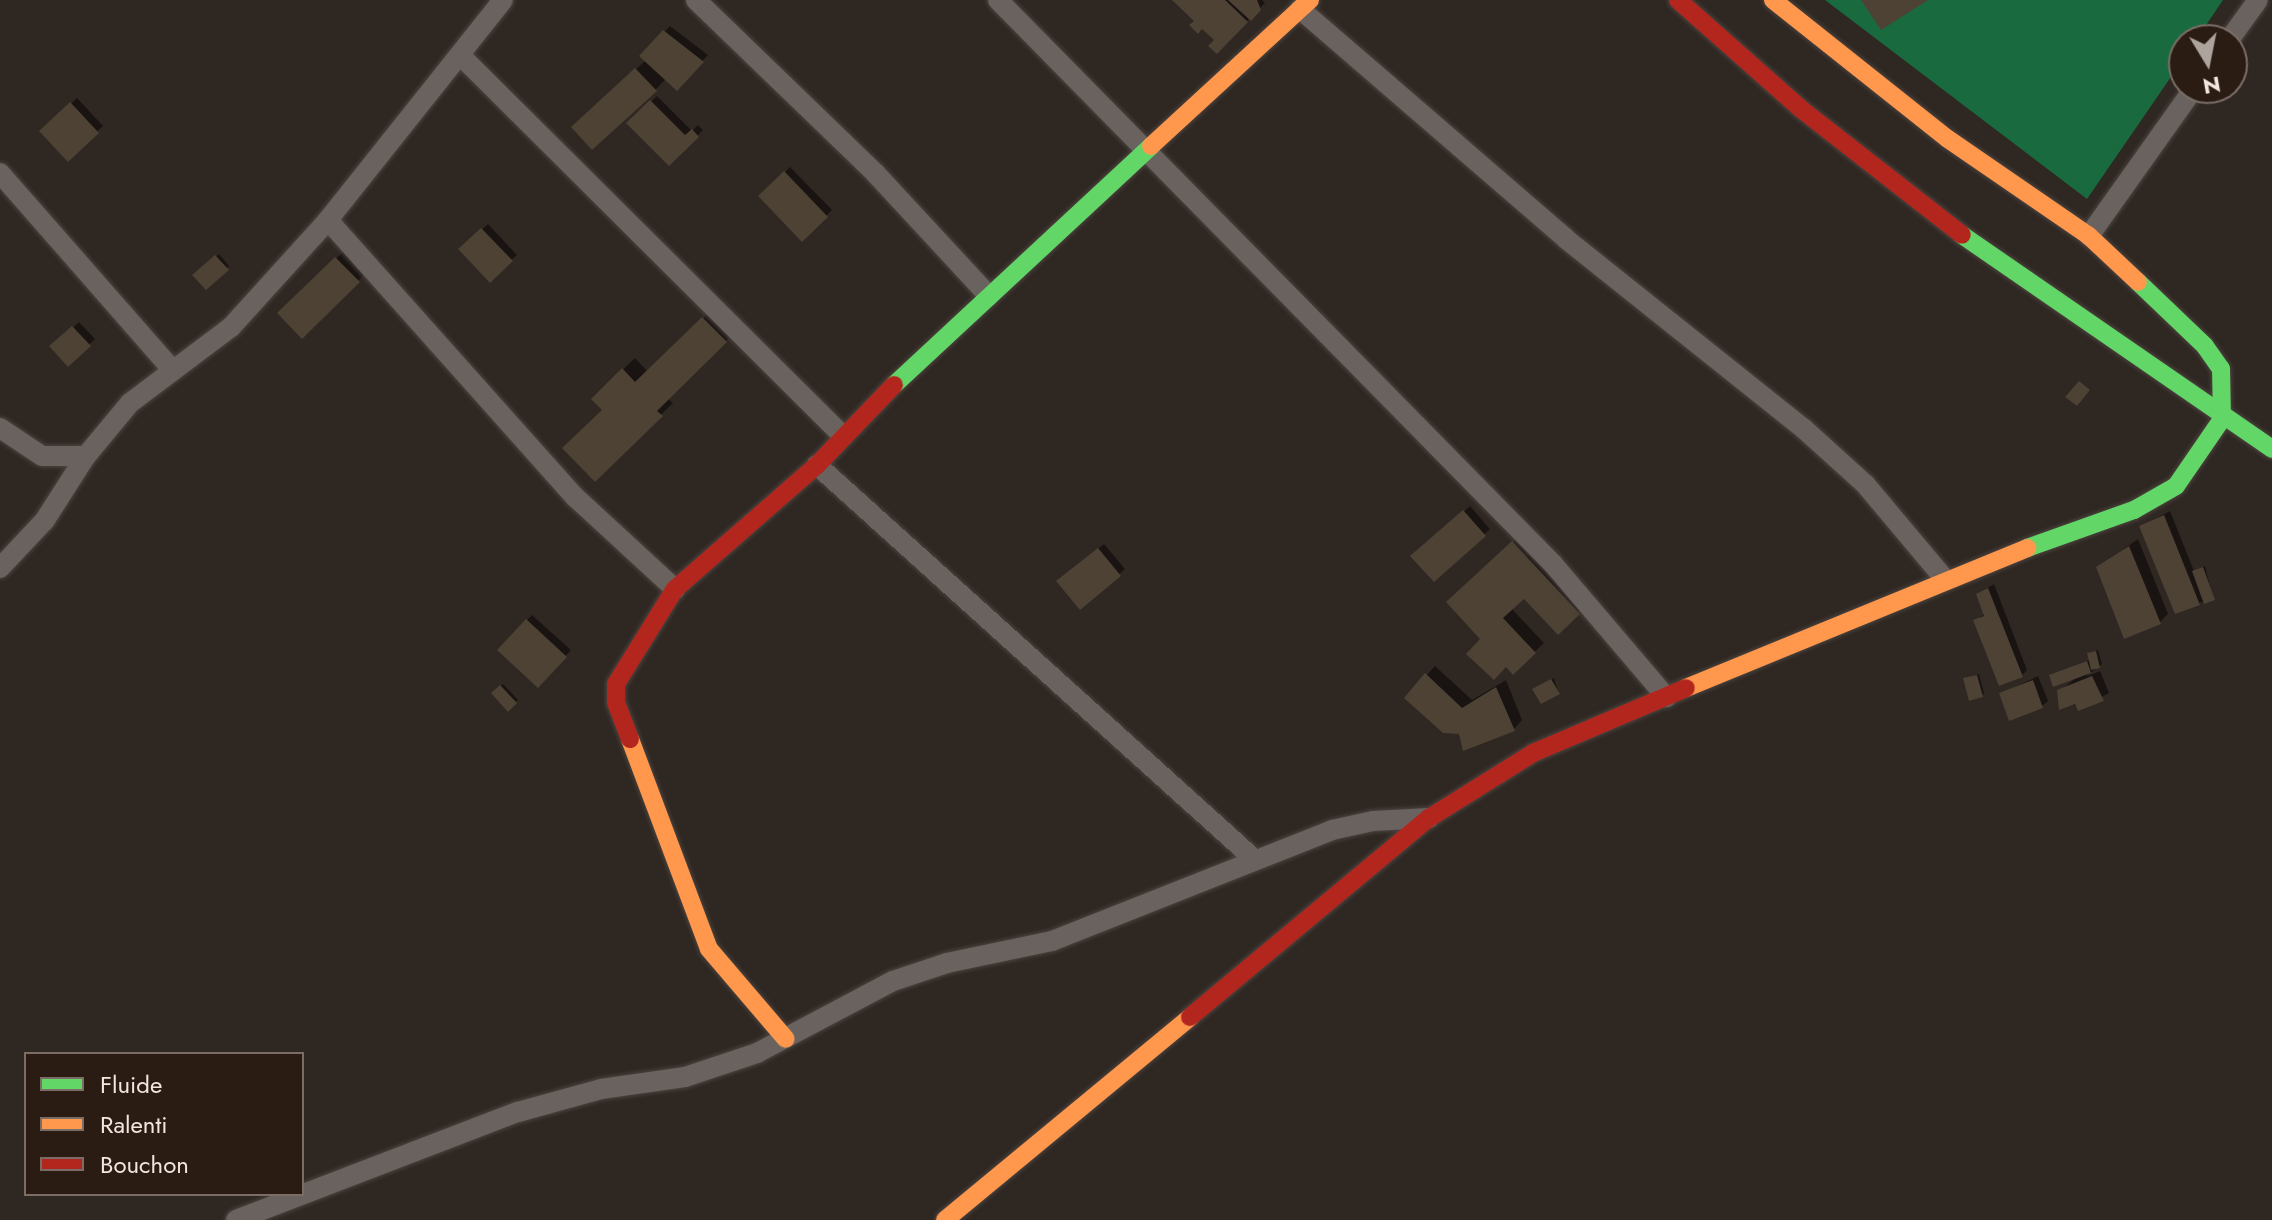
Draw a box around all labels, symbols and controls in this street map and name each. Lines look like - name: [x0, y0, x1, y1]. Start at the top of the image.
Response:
- north arrow: [2168, 24, 2248, 104]
- text: N: [2200, 68, 2223, 103]
- legend: [24, 1052, 304, 1196]
- text: Fluide: [100, 1067, 162, 1102]
- text: Ralenti: [100, 1107, 167, 1142]
- text: Bouchon: [100, 1147, 189, 1182]

